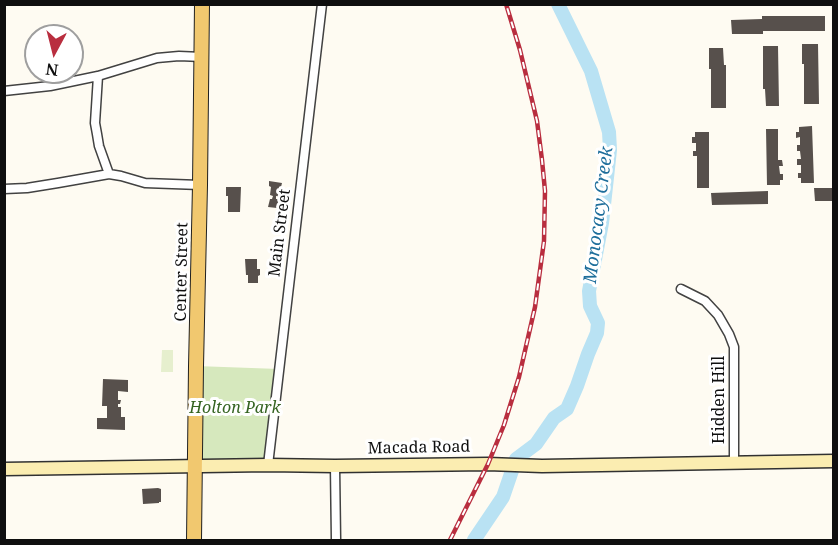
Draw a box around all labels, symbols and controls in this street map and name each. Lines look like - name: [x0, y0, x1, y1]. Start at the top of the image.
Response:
- north arrow: [24, 24, 84, 84]
- text: N: [44, 58, 60, 82]
- water label: Monocacy Creek: [580, 145, 618, 285]
- street label: Main Street: [265, 188, 295, 278]
- street label: Center Street: [172, 222, 192, 322]
- street label: Hidden Hill: [709, 356, 729, 444]
- park label: Holton Park: [189, 398, 281, 418]
- street label: Macada Road: [368, 438, 470, 458]

